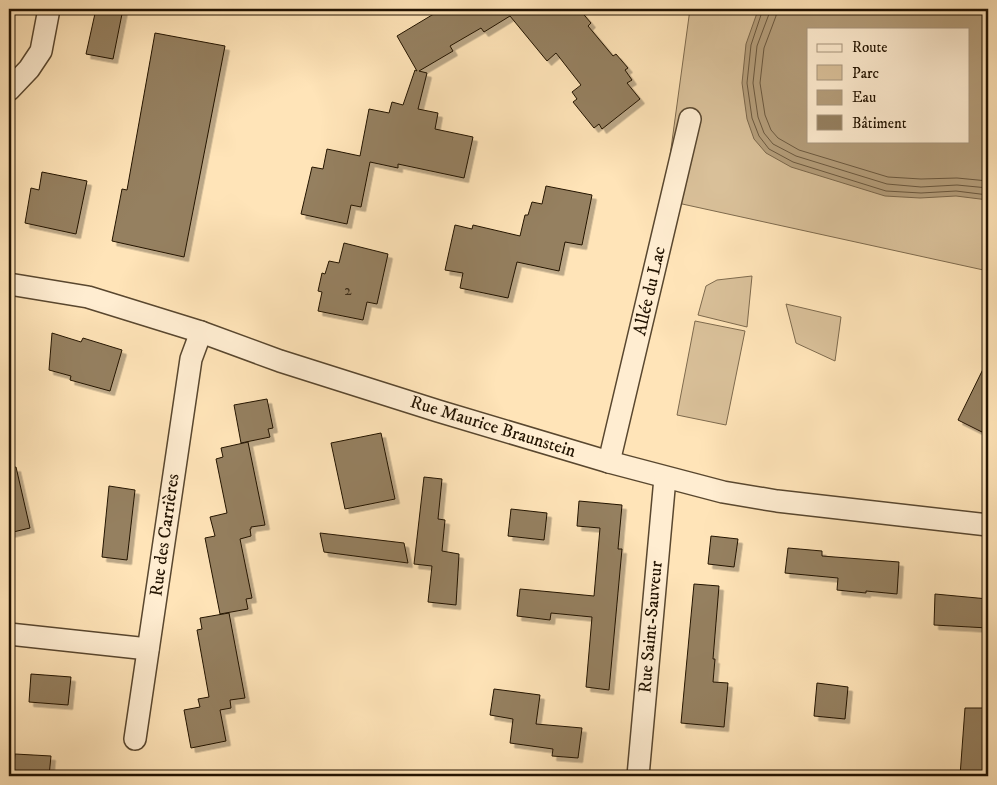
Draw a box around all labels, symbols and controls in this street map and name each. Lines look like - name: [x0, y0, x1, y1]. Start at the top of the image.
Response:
- legend: [807, 28, 970, 142]
- text: Route: [852, 38, 887, 57]
- text: Parc: [852, 64, 880, 83]
- text: Eau: [852, 88, 876, 107]
- text: Bâtiment: [852, 114, 907, 133]
- street label: Allée du Lac: [629, 244, 671, 338]
- house number: 2: [344, 281, 352, 300]
- street label: Rue Maurice Braunstein: [407, 391, 579, 463]
- street label: Rue des Carrières: [146, 472, 184, 598]
- street label: Rue Saint-Sauveur: [634, 560, 668, 694]

